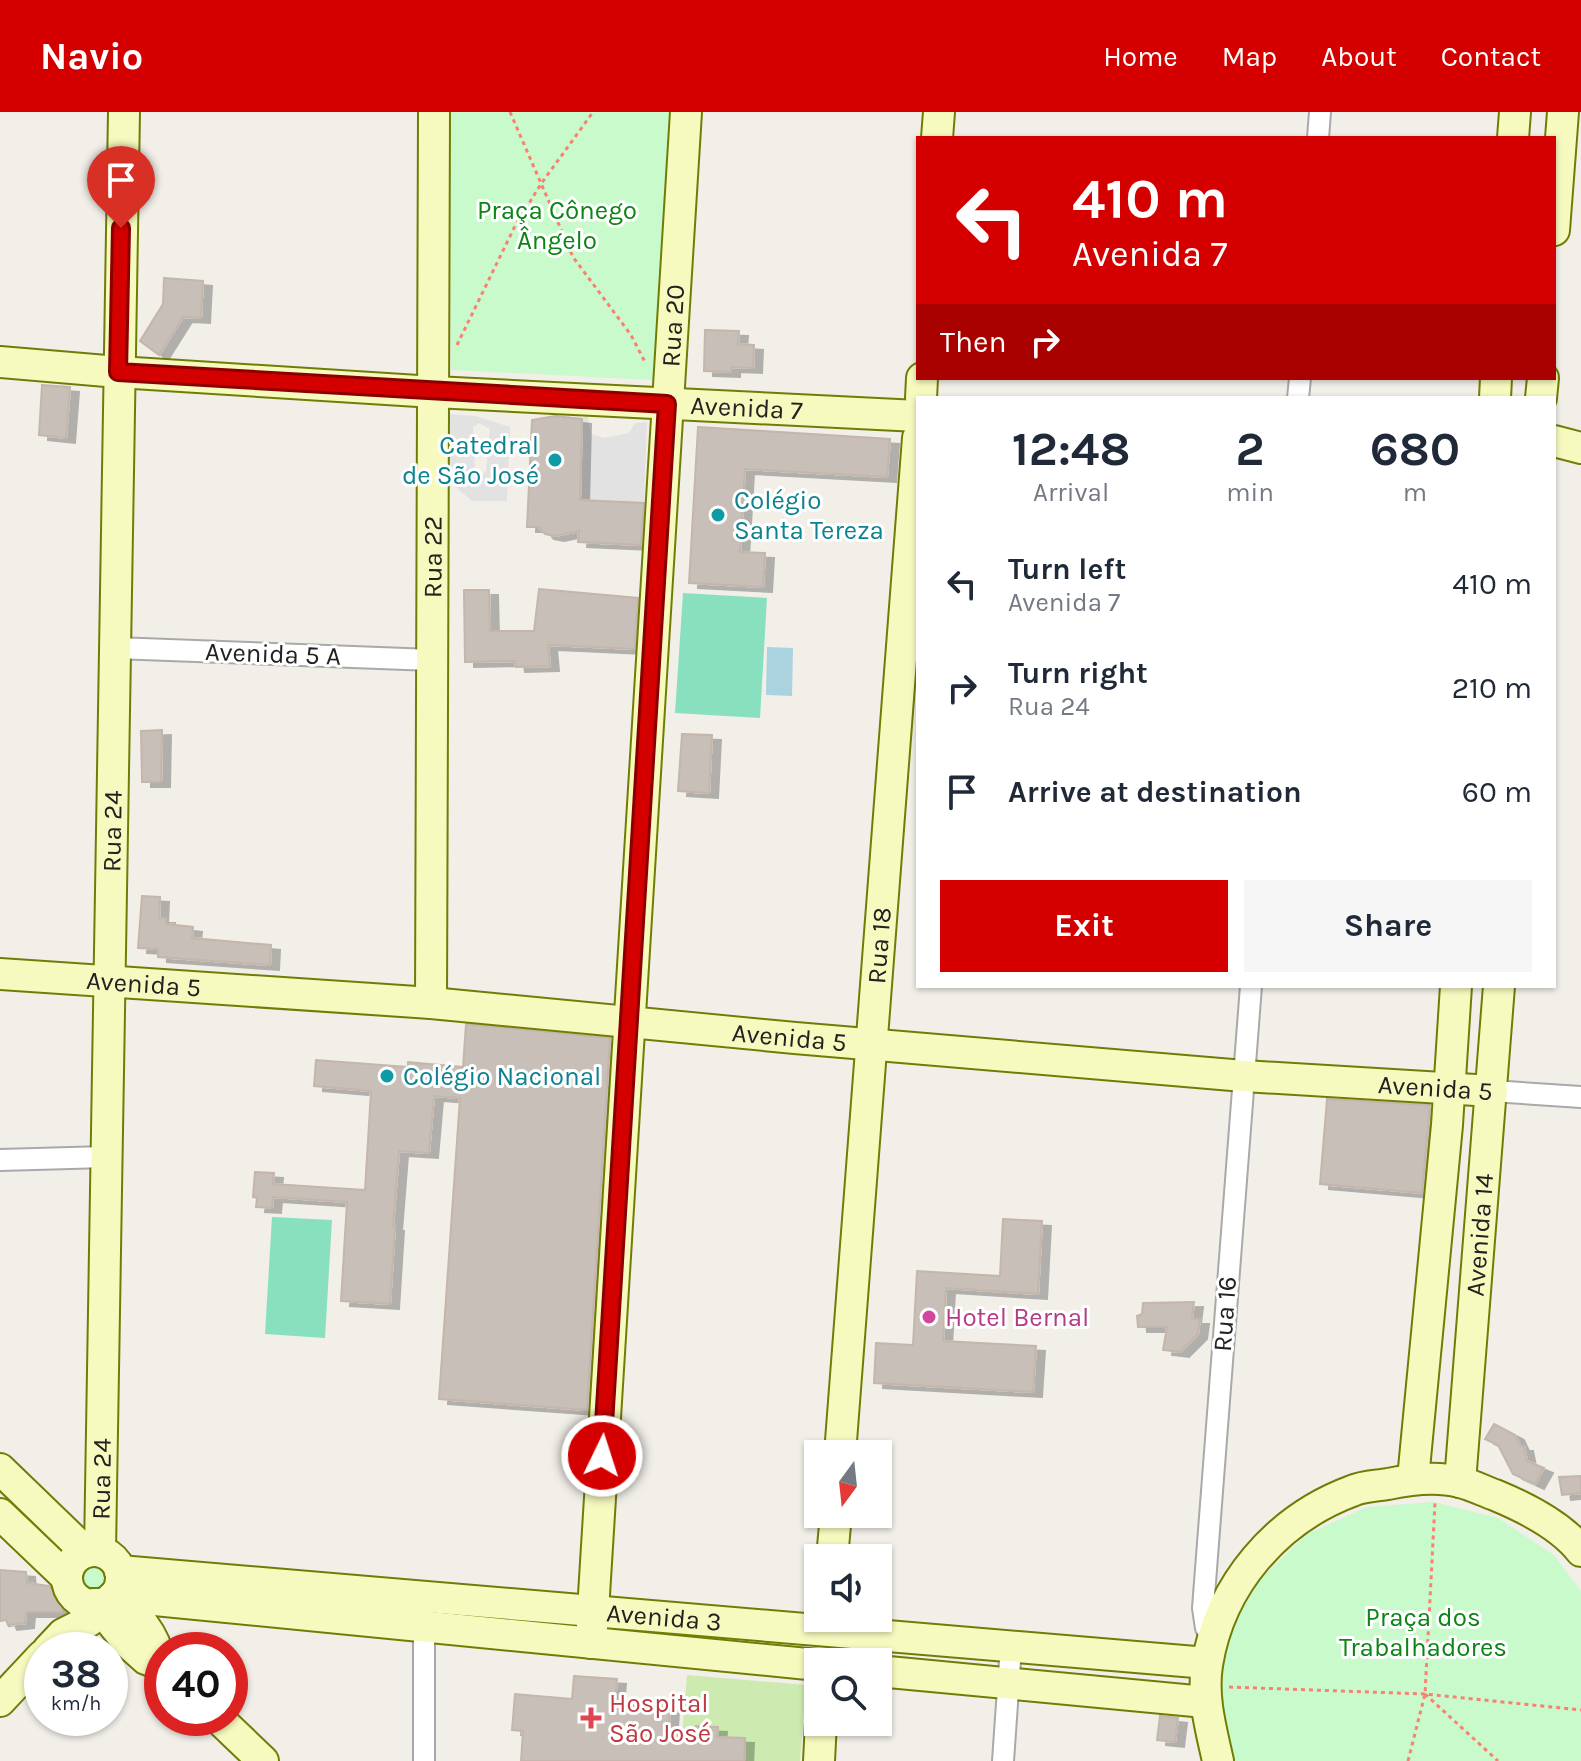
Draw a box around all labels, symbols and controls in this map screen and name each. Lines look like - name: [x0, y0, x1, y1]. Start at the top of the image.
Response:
- text: Navio: [40, 34, 143, 79]
- text: Home: [1103, 40, 1178, 73]
- text: Map: [1222, 40, 1277, 73]
- text: About: [1321, 40, 1397, 73]
- text: Contact: [1441, 40, 1541, 73]
- pin: [87, 146, 155, 228]
- icon: arrive: [99, 158, 143, 202]
- text: 410 m: [1072, 166, 1228, 231]
- icon: left: [940, 168, 1044, 272]
- park label: Praça Cônego Ângelo: [477, 195, 637, 256]
- text: Avenida 7: [1072, 233, 1228, 275]
- street label: Rua 20: [655, 283, 691, 368]
- icon: right: [1023, 320, 1067, 364]
- text: Then: [940, 324, 1007, 360]
- street label: Avenida 7: [690, 389, 803, 426]
- text: 12:48: [1012, 421, 1130, 477]
- text: 2: [1236, 421, 1265, 477]
- text: 680: [1370, 421, 1460, 477]
- place label: Catedral de São José: [402, 430, 539, 491]
- marker: Catedral de São José: [546, 451, 564, 469]
- text: Arrival: [1033, 477, 1109, 508]
- text: min: [1226, 477, 1274, 508]
- text: m: [1403, 477, 1427, 508]
- place label: Colégio Santa Tereza: [734, 485, 884, 546]
- marker: Colégio Santa Tereza: [709, 506, 727, 524]
- street label: Rua 22: [417, 516, 448, 598]
- text: Turn left: [1008, 551, 1126, 587]
- icon: left: [940, 562, 984, 606]
- text: 410 m: [1452, 566, 1532, 602]
- text: Avenida 7: [1008, 587, 1120, 618]
- street label: Avenida 5 A: [205, 636, 342, 672]
- text: Turn right: [1008, 655, 1148, 691]
- icon: right: [940, 666, 984, 710]
- text: 210 m: [1452, 670, 1532, 706]
- text: Rua 24: [1008, 691, 1090, 722]
- icon: arrive: [940, 770, 984, 814]
- text: Arrive at destination: [1008, 774, 1302, 810]
- text: 60 m: [1462, 774, 1532, 810]
- street label: Rua 24: [96, 790, 128, 872]
- button: Exit: [940, 880, 1228, 972]
- button: Share: [1244, 880, 1532, 972]
- street label: Rua 18: [861, 906, 897, 985]
- street label: Avenida 5: [85, 964, 202, 1003]
- street label: Avenida 5: [731, 1017, 848, 1058]
- place label: Colégio Nacional: [403, 1061, 601, 1092]
- marker: Colégio Nacional: [378, 1067, 396, 1085]
- street label: Avenida 5: [1377, 1069, 1494, 1107]
- street label: Avenida 14: [1459, 1172, 1500, 1297]
- street label: Rua 16: [1207, 1275, 1243, 1353]
- place label: Hotel Bernal: [945, 1302, 1089, 1333]
- marker: Hotel Bernal: [920, 1308, 938, 1326]
- position arrow: [560, 1414, 644, 1498]
- street label: Rua 24: [85, 1438, 117, 1520]
- north arrow: [804, 1440, 892, 1528]
- map controls: [804, 1440, 892, 1736]
- button: sound: [804, 1544, 892, 1632]
- street label: Avenida 3: [605, 1597, 723, 1637]
- park label: Praça dos Trabalhadores: [1339, 1602, 1507, 1663]
- speed limit sign: 40: [144, 1632, 248, 1736]
- button: search: [804, 1648, 892, 1736]
- text: 38: [51, 1650, 101, 1697]
- place label: Hospital São José: [609, 1688, 711, 1749]
- text: km/h: [51, 1692, 101, 1715]
- marker: Hospital São José: [580, 1707, 602, 1729]

